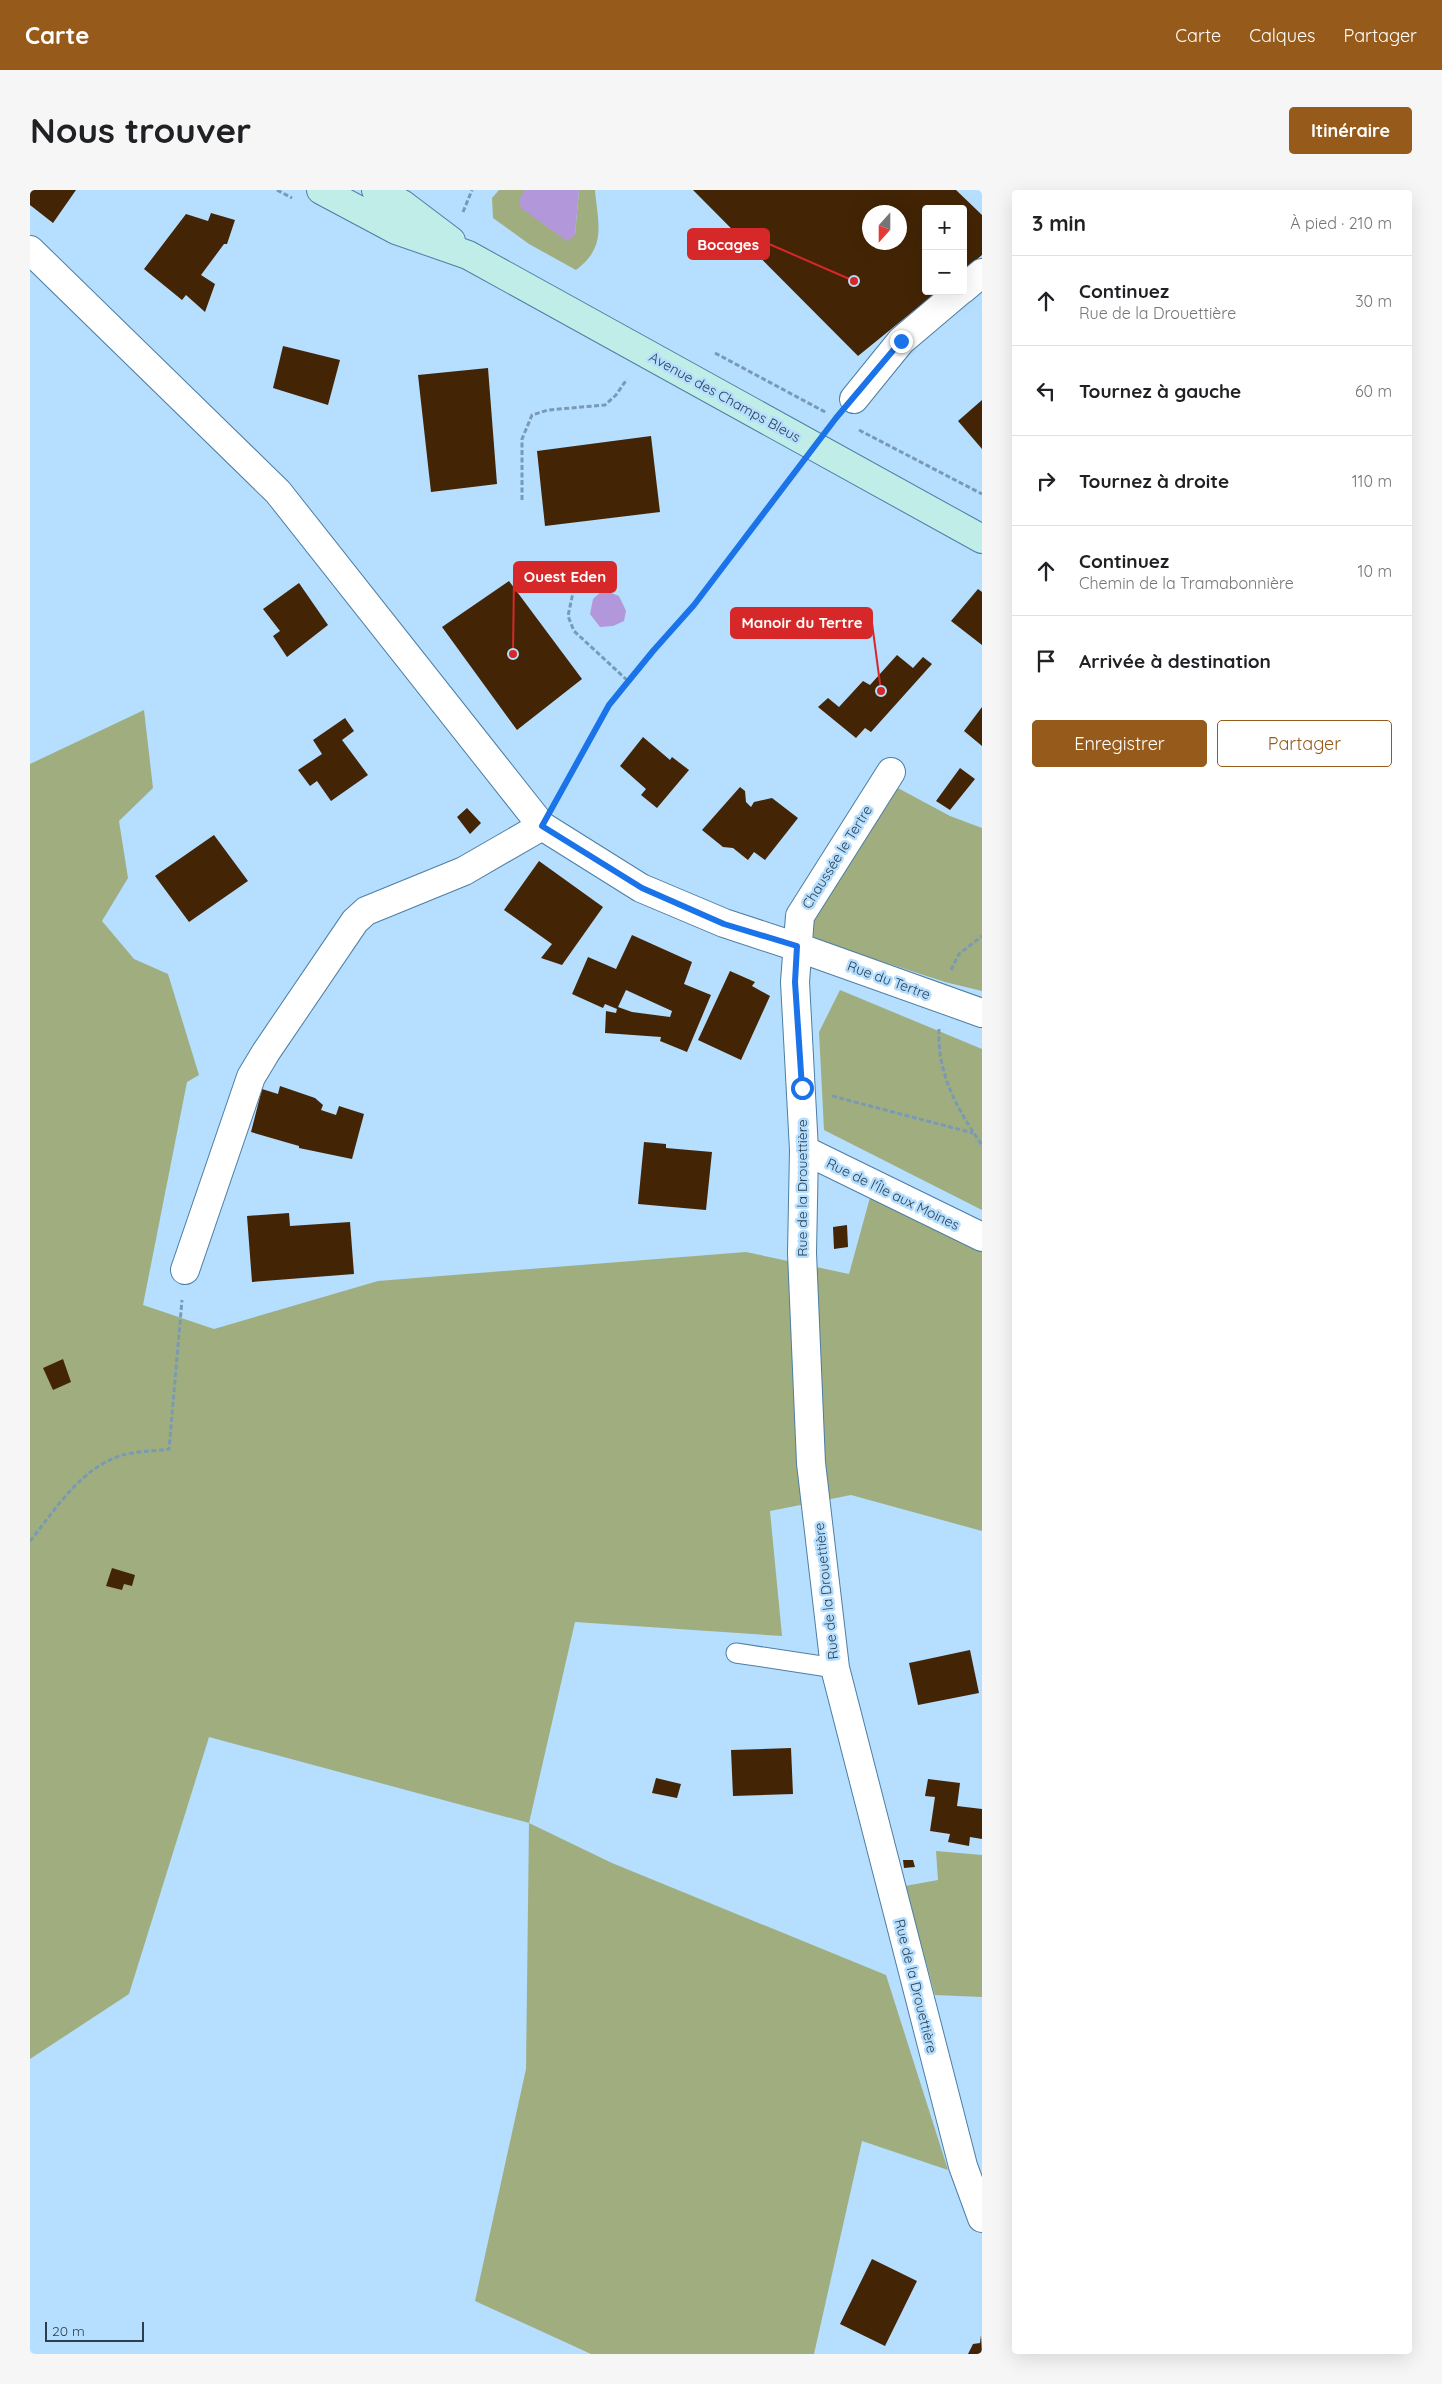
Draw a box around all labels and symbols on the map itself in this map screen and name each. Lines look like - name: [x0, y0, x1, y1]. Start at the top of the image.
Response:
- north arrow: [862, 205, 907, 250]
- callout: Bocages: [688, 229, 769, 259]
- text: Bocages: [697, 235, 759, 254]
- route end: [890, 330, 913, 353]
- street label: Avenue des Champs Bleus: [646, 348, 804, 446]
- callout: Ouest Eden: [514, 562, 616, 592]
- text: Ouest Eden: [524, 567, 606, 586]
- callout: Manoir du Tertre: [731, 608, 872, 638]
- text: Manoir du Tertre: [741, 613, 863, 632]
- street label: Chaussée le Tertre: [798, 802, 876, 912]
- street label: Rue du Tertre: [845, 957, 933, 1003]
- route start: [791, 1077, 814, 1100]
- street label: Rue de la Drouettière: [793, 1119, 811, 1257]
- street label: Rue de l'Île aux Moines: [823, 1154, 963, 1234]
- street label: Rue de la Drouettière: [810, 1522, 842, 1660]
- street label: Rue de la Drouettière: [891, 1917, 941, 2055]
- scale bar: [45, 2319, 144, 2342]

